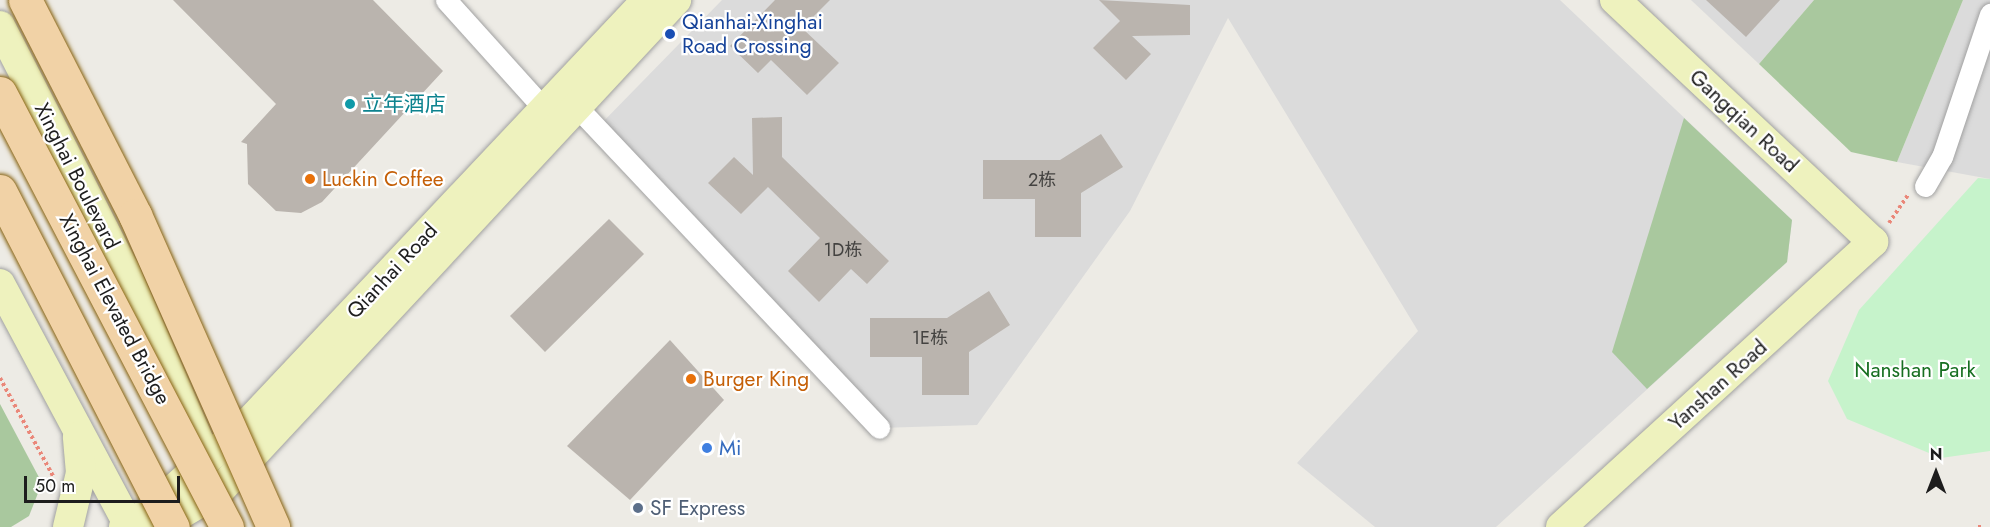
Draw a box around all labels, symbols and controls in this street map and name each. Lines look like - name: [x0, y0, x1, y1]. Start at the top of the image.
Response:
- place label: Qianhai-Xinghai Road Crossing: [682, 9, 823, 59]
- marker: Qianhai-Xinghai Road Crossing: [663, 27, 677, 41]
- street label: Gangqian Road: [1684, 64, 1804, 178]
- place label: 立年酒店: [362, 91, 446, 117]
- marker: 立年酒店: [343, 97, 357, 111]
- street label: Xinghai Boulevard: [29, 99, 125, 253]
- place label: Luckin Coffee: [322, 166, 444, 192]
- house number: 2栋: [1028, 169, 1056, 191]
- marker: Luckin Coffee: [303, 172, 317, 186]
- street label: Xinghai Elevated Bridge: [54, 209, 176, 409]
- street label: Qianhai Road: [341, 218, 443, 324]
- house number: 1D栋: [824, 239, 862, 261]
- house number: 1E栋: [912, 327, 948, 349]
- street label: Yanshan Road: [1664, 334, 1772, 436]
- park label: Nanshan Park: [1854, 357, 1976, 383]
- place label: Burger King: [703, 366, 809, 392]
- marker: Burger King: [684, 372, 698, 386]
- place label: Mi: [719, 435, 741, 461]
- marker: Mi: [700, 441, 714, 455]
- north arrow: [1906, 443, 1966, 503]
- text: N: [1930, 443, 1942, 466]
- scale bar: [27, 464, 183, 502]
- text: 50 m: [35, 473, 75, 499]
- place label: SF Express: [650, 495, 745, 521]
- marker: SF Express: [631, 501, 645, 515]

